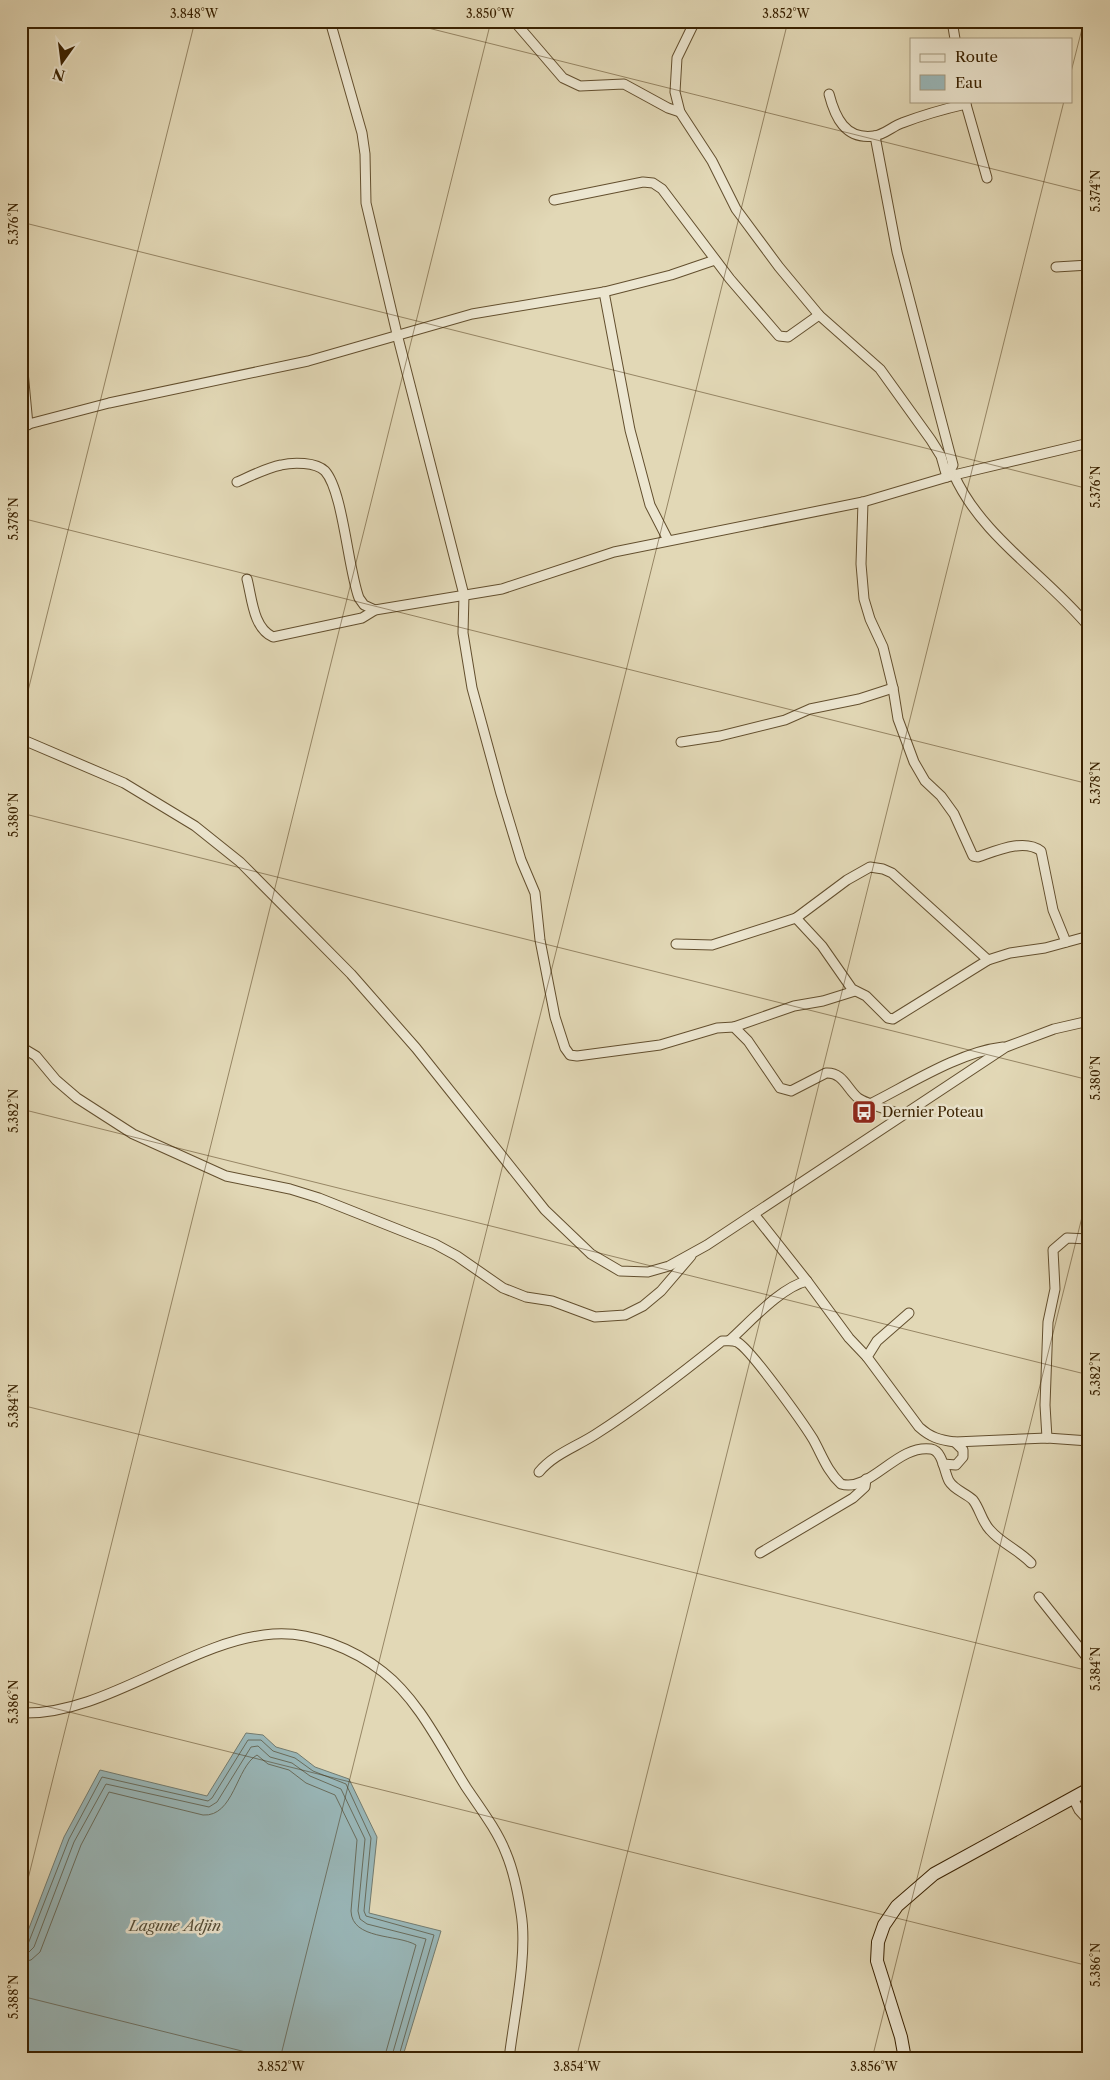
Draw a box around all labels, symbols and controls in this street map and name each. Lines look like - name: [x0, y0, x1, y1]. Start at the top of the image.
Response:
- text: 3.848°W: [170, 6, 219, 21]
- text: 3.850°W: [466, 6, 515, 21]
- text: 3.852°W: [762, 6, 811, 21]
- north arrow: [38, 38, 88, 88]
- legend: [910, 38, 1072, 102]
- text: Route: [955, 47, 998, 66]
- text: N: [51, 64, 67, 85]
- text: Eau: [955, 73, 983, 92]
- text: 5.374°N: [1088, 170, 1103, 212]
- text: 5.376°N: [6, 203, 21, 245]
- text: 5.376°N: [1088, 466, 1103, 508]
- text: 5.378°N: [6, 497, 21, 541]
- text: 5.378°N: [1088, 761, 1103, 805]
- text: 5.380°N: [6, 792, 21, 837]
- text: 5.380°N: [1088, 1055, 1103, 1100]
- text: 5.382°N: [6, 1089, 21, 1133]
- bus stop icon: Dernier Poteau: [851, 1099, 877, 1125]
- place label: Dernier Poteau: [882, 1103, 984, 1121]
- text: 5.382°N: [1088, 1352, 1103, 1396]
- text: 5.384°N: [6, 1384, 21, 1428]
- text: 5.384°N: [1088, 1647, 1103, 1691]
- text: 5.386°N: [6, 1680, 21, 1724]
- water label: Lagune Adjin: [128, 1916, 221, 1935]
- text: 5.386°N: [1088, 1943, 1103, 1987]
- text: 5.388°N: [6, 1975, 21, 2019]
- text: 3.852°W: [257, 2059, 306, 2074]
- text: 3.854°W: [553, 2059, 602, 2074]
- text: 3.856°W: [850, 2059, 899, 2074]

